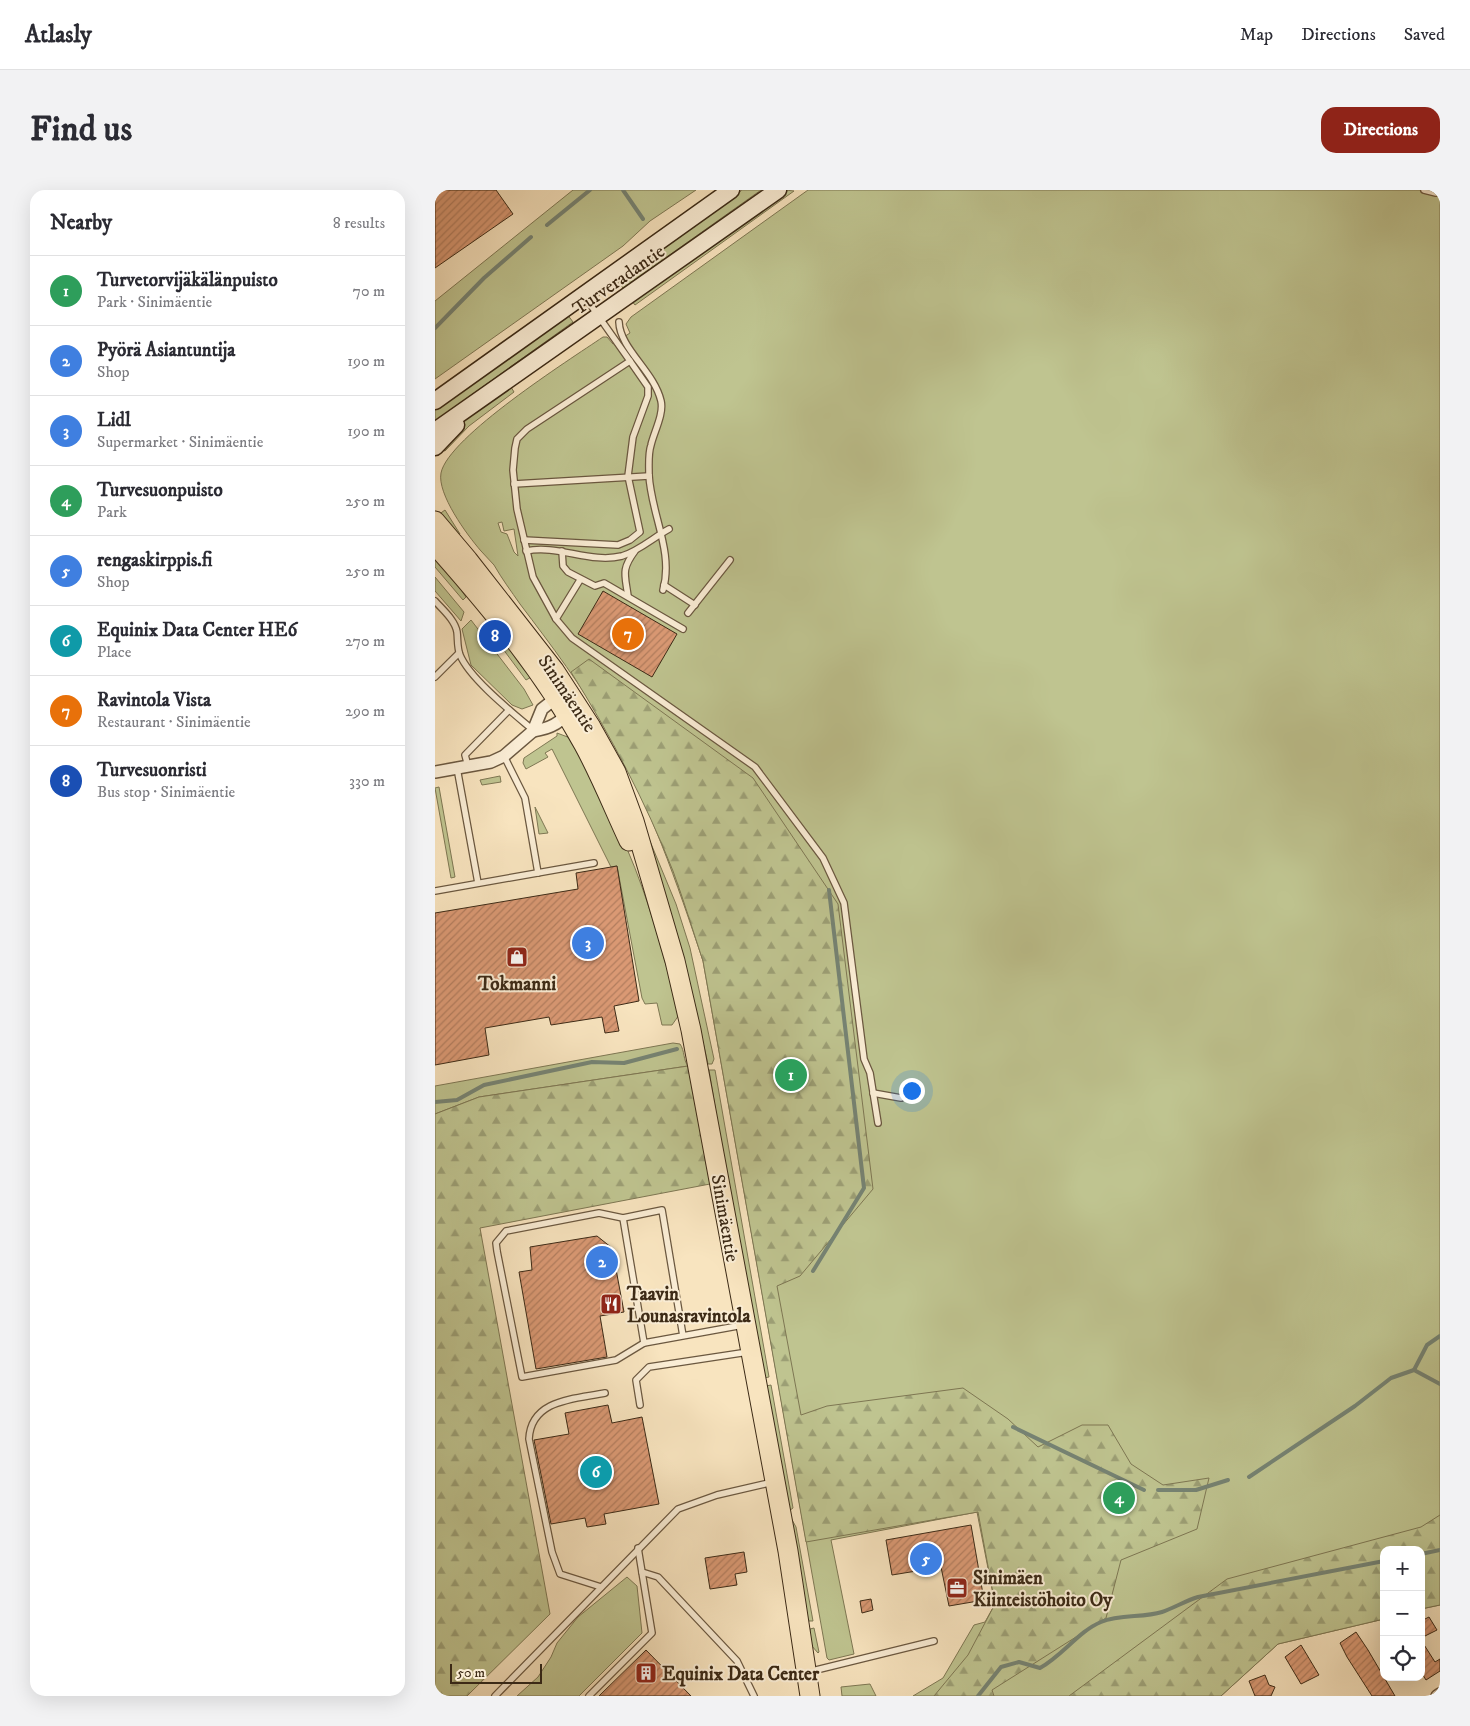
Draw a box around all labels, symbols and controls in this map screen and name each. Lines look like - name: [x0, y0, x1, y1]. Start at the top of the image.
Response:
- text: Atlasly: [25, 20, 92, 50]
- text: Map: [1240, 24, 1273, 46]
- text: Directions: [1301, 24, 1376, 46]
- text: Saved: [1404, 24, 1445, 46]
- button: Directions: [1321, 107, 1440, 153]
- text: Find us: [30, 108, 132, 152]
- text: Nearby: [50, 210, 112, 236]
- text: 8 results: [333, 213, 385, 233]
- street label: Turveradantie: [568, 240, 669, 320]
- text: Turvetorvijäkälänpuisto: [97, 269, 278, 292]
- text: 1: [63, 281, 69, 301]
- text: 70 m: [353, 281, 385, 301]
- text: Park · Sinimäentie: [97, 292, 212, 312]
- text: Pyörä Asiantuntija: [97, 339, 235, 362]
- text: 2: [62, 351, 70, 371]
- text: 190 m: [347, 351, 385, 371]
- text: Shop: [97, 362, 130, 382]
- text: Lidl: [97, 409, 131, 432]
- text: 3: [63, 421, 69, 441]
- text: 190 m: [347, 421, 385, 441]
- text: Supermarket · Sinimäentie: [97, 432, 263, 452]
- text: Turvesuonpuisto: [97, 479, 223, 502]
- text: 4: [61, 491, 71, 511]
- text: 250 m: [345, 491, 385, 511]
- text: Park: [97, 502, 127, 522]
- text: rengaskirppis.fi: [97, 549, 212, 572]
- text: 5: [62, 561, 70, 581]
- text: 250 m: [345, 561, 385, 581]
- text: Shop: [97, 572, 130, 592]
- pin: 7: [612, 615, 644, 653]
- pin: 8: [479, 617, 511, 655]
- text: Equinix Data Center HE6: [97, 619, 297, 642]
- text: 6: [62, 631, 70, 651]
- text: 270 m: [345, 631, 385, 651]
- text: Place: [97, 642, 131, 662]
- street label: Sinimäentie: [532, 651, 601, 737]
- text: Ravintola Vista: [97, 689, 211, 712]
- text: 7: [62, 701, 70, 721]
- text: 290 m: [345, 701, 385, 721]
- text: Restaurant · Sinimäentie: [97, 712, 251, 732]
- text: Turvesuonristi: [97, 759, 207, 782]
- text: 8: [62, 771, 70, 791]
- text: 330 m: [349, 771, 385, 791]
- text: Bus stop · Sinimäentie: [97, 782, 235, 802]
- pin: 3: [572, 924, 604, 962]
- shop icon: Tokmanni: [505, 945, 529, 969]
- place label: Tokmanni: [477, 973, 556, 996]
- pin: 1: [775, 1056, 807, 1094]
- your location: [899, 1078, 925, 1104]
- street label: Sinimäentie: [706, 1173, 744, 1264]
- pin: 2: [586, 1243, 618, 1281]
- place label: Taavin Lounasravintola: [626, 1283, 752, 1328]
- restaurant icon: Taavin Lounasravintola: [599, 1292, 623, 1316]
- pin: 6: [580, 1453, 612, 1491]
- pin: 4: [1103, 1479, 1135, 1517]
- pin: 5: [910, 1540, 942, 1578]
- map controls: [1380, 1546, 1425, 1681]
- button: +: [1380, 1546, 1425, 1591]
- place label: Sinimäen Kiinteistöhoito Oy: [973, 1567, 1113, 1612]
- office icon: Sinimäen Kiinteistöhoito Oy: [945, 1576, 969, 1600]
- button: −: [1380, 1591, 1425, 1636]
- button: locate: [1380, 1636, 1425, 1681]
- scale bar: [450, 1661, 543, 1684]
- building icon: Equinix Data Center: [634, 1661, 658, 1685]
- place label: Equinix Data Center: [662, 1663, 820, 1687]
- text: 50 m: [457, 1664, 485, 1682]

